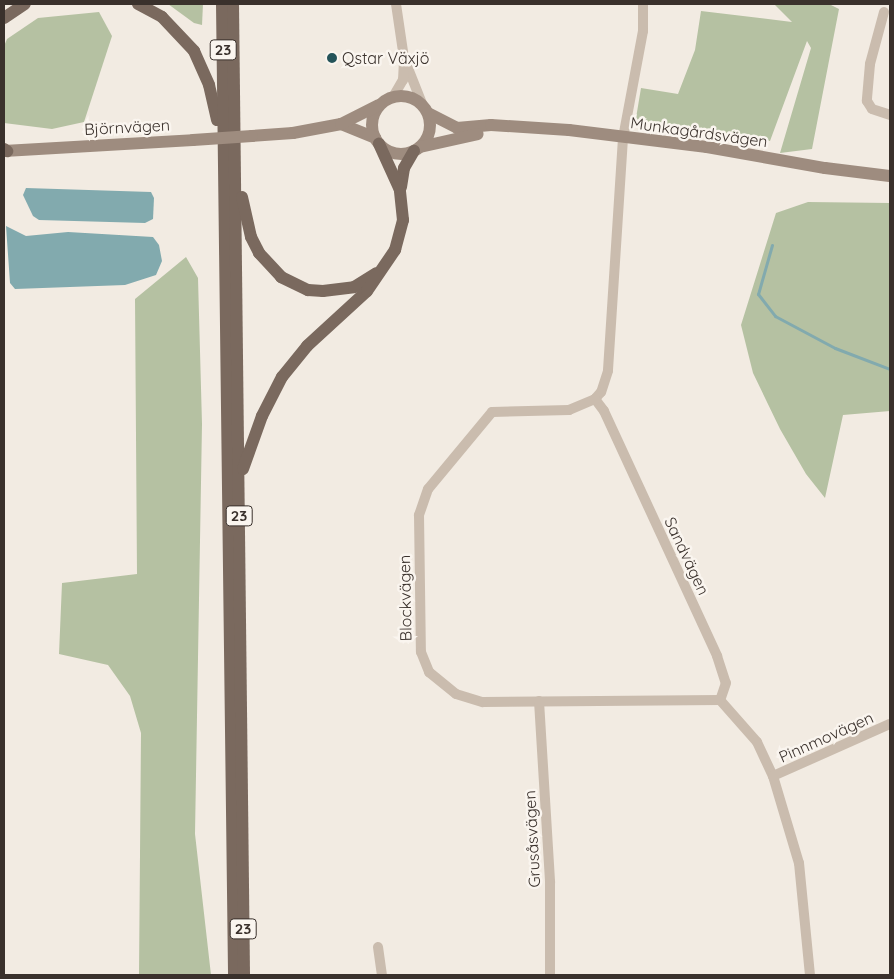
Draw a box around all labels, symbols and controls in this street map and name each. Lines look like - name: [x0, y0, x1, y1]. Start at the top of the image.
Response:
- road number: 23: [209, 38, 237, 62]
- place label: Qstar Växjö: [342, 48, 429, 68]
- marker: Qstar Växjö: [326, 52, 338, 64]
- street label: Munkagårdsvägen: [629, 113, 769, 151]
- street label: Björnvägen: [84, 115, 170, 139]
- road number: 23: [225, 504, 253, 528]
- street label: Sandvägen: [661, 514, 713, 598]
- street label: Blockvägen: [395, 555, 415, 641]
- street label: Pinnmovägen: [776, 708, 876, 766]
- street label: Grusåsvägen: [520, 790, 544, 888]
- road number: 23: [229, 916, 257, 942]

